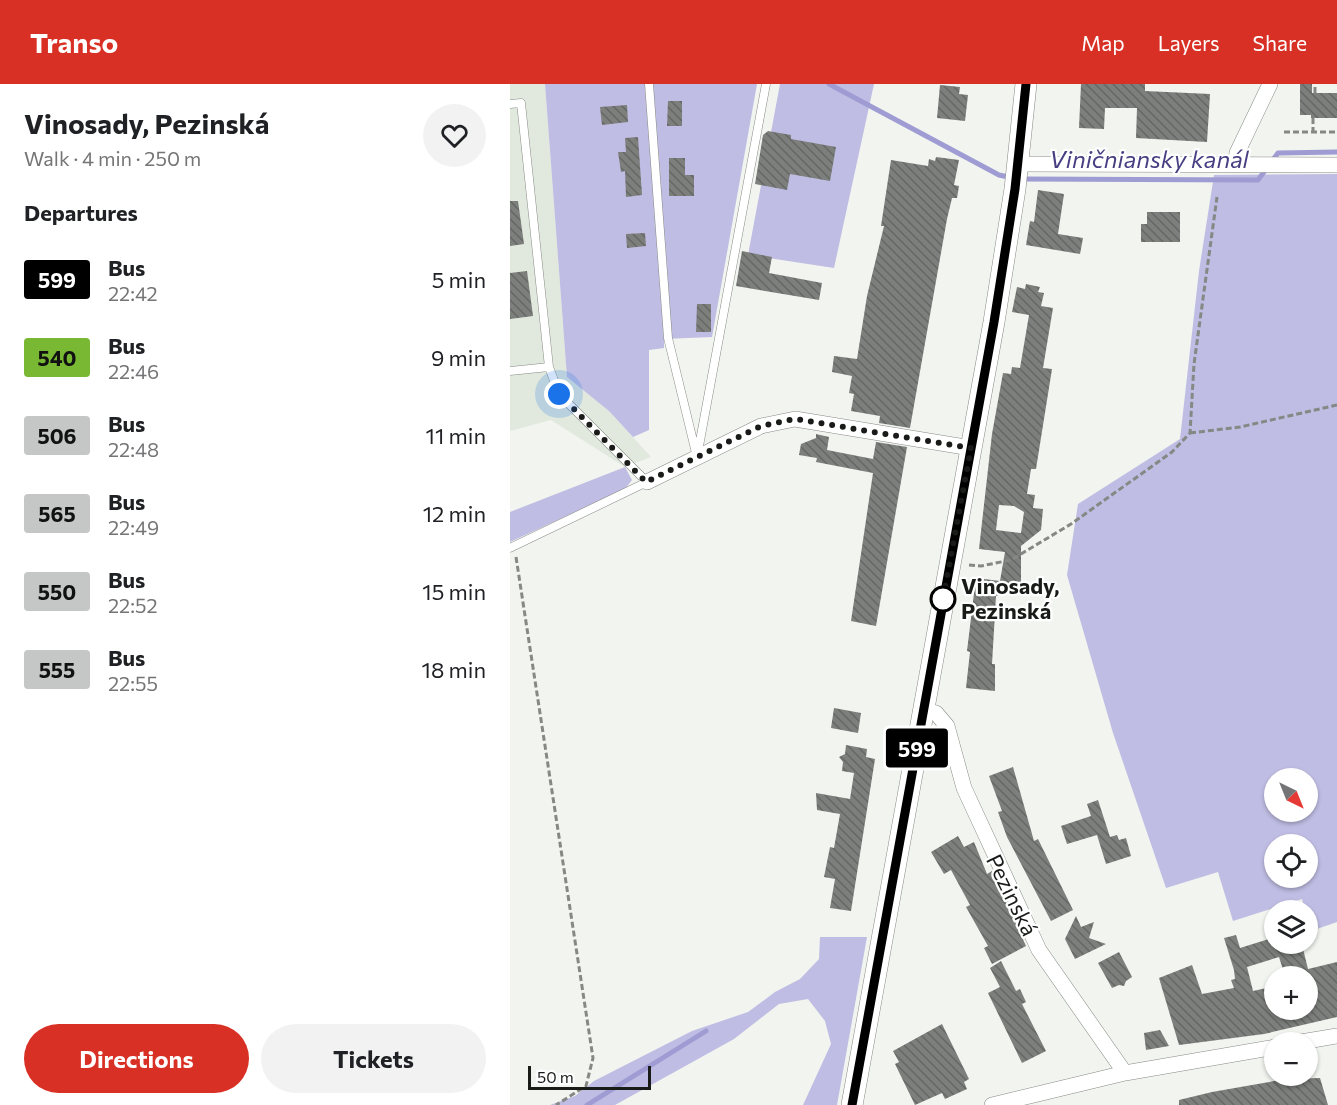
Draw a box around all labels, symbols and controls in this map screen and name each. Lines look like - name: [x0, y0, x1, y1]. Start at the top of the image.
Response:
- text: Transo: [30, 25, 118, 59]
- text: Map: [1081, 30, 1125, 55]
- text: Layers: [1158, 30, 1220, 55]
- text: Share: [1253, 30, 1307, 55]
- button: heart: [423, 104, 486, 167]
- text: Vinosady, Pezinská: [24, 106, 269, 140]
- water label: Viničniansky kanál: [1049, 144, 1250, 173]
- text: Walk · 4 min · 250 m: [24, 146, 201, 170]
- text: Departures: [24, 199, 138, 226]
- text: Bus: [108, 254, 145, 281]
- text: 5 min: [432, 266, 486, 293]
- text: 599: [38, 267, 76, 292]
- text: 22:42: [108, 281, 158, 305]
- text: Bus: [108, 332, 145, 359]
- text: 9 min: [431, 344, 486, 371]
- text: 540: [37, 345, 77, 370]
- text: 22:46: [108, 359, 159, 383]
- your location: [544, 379, 574, 409]
- text: Bus: [108, 410, 145, 437]
- text: 11 min: [426, 422, 486, 449]
- text: 506: [37, 423, 77, 448]
- text: 22:48: [108, 437, 159, 461]
- text: Bus: [108, 488, 145, 515]
- text: 12 min: [423, 500, 486, 527]
- text: 565: [38, 501, 76, 526]
- text: 22:49: [108, 515, 159, 539]
- text: Bus: [108, 566, 145, 593]
- place label: Vinosady, Pezinská: [961, 572, 1059, 624]
- text: 15 min: [422, 578, 486, 605]
- text: 550: [38, 579, 76, 604]
- marker: Vinosady, Pezinská: [930, 586, 956, 612]
- text: 22:52: [108, 593, 157, 617]
- text: Bus: [108, 644, 145, 671]
- text: 18 min: [422, 656, 486, 683]
- text: 555: [39, 657, 75, 682]
- text: 22:55: [108, 671, 158, 695]
- line badge: 599: [882, 728, 952, 768]
- text: 599: [898, 736, 936, 761]
- north arrow: [1264, 768, 1318, 822]
- map controls: [1264, 768, 1318, 1086]
- button: locate: [1264, 834, 1318, 888]
- street label: Pezinská: [981, 850, 1044, 940]
- button: layers: [1264, 900, 1318, 954]
- button: +: [1264, 966, 1318, 1020]
- button: Directions: [24, 1024, 249, 1093]
- button: Tickets: [261, 1024, 486, 1093]
- button: −: [1264, 1032, 1318, 1086]
- scale bar: [528, 1063, 651, 1090]
- text: 50 m: [537, 1067, 574, 1086]

